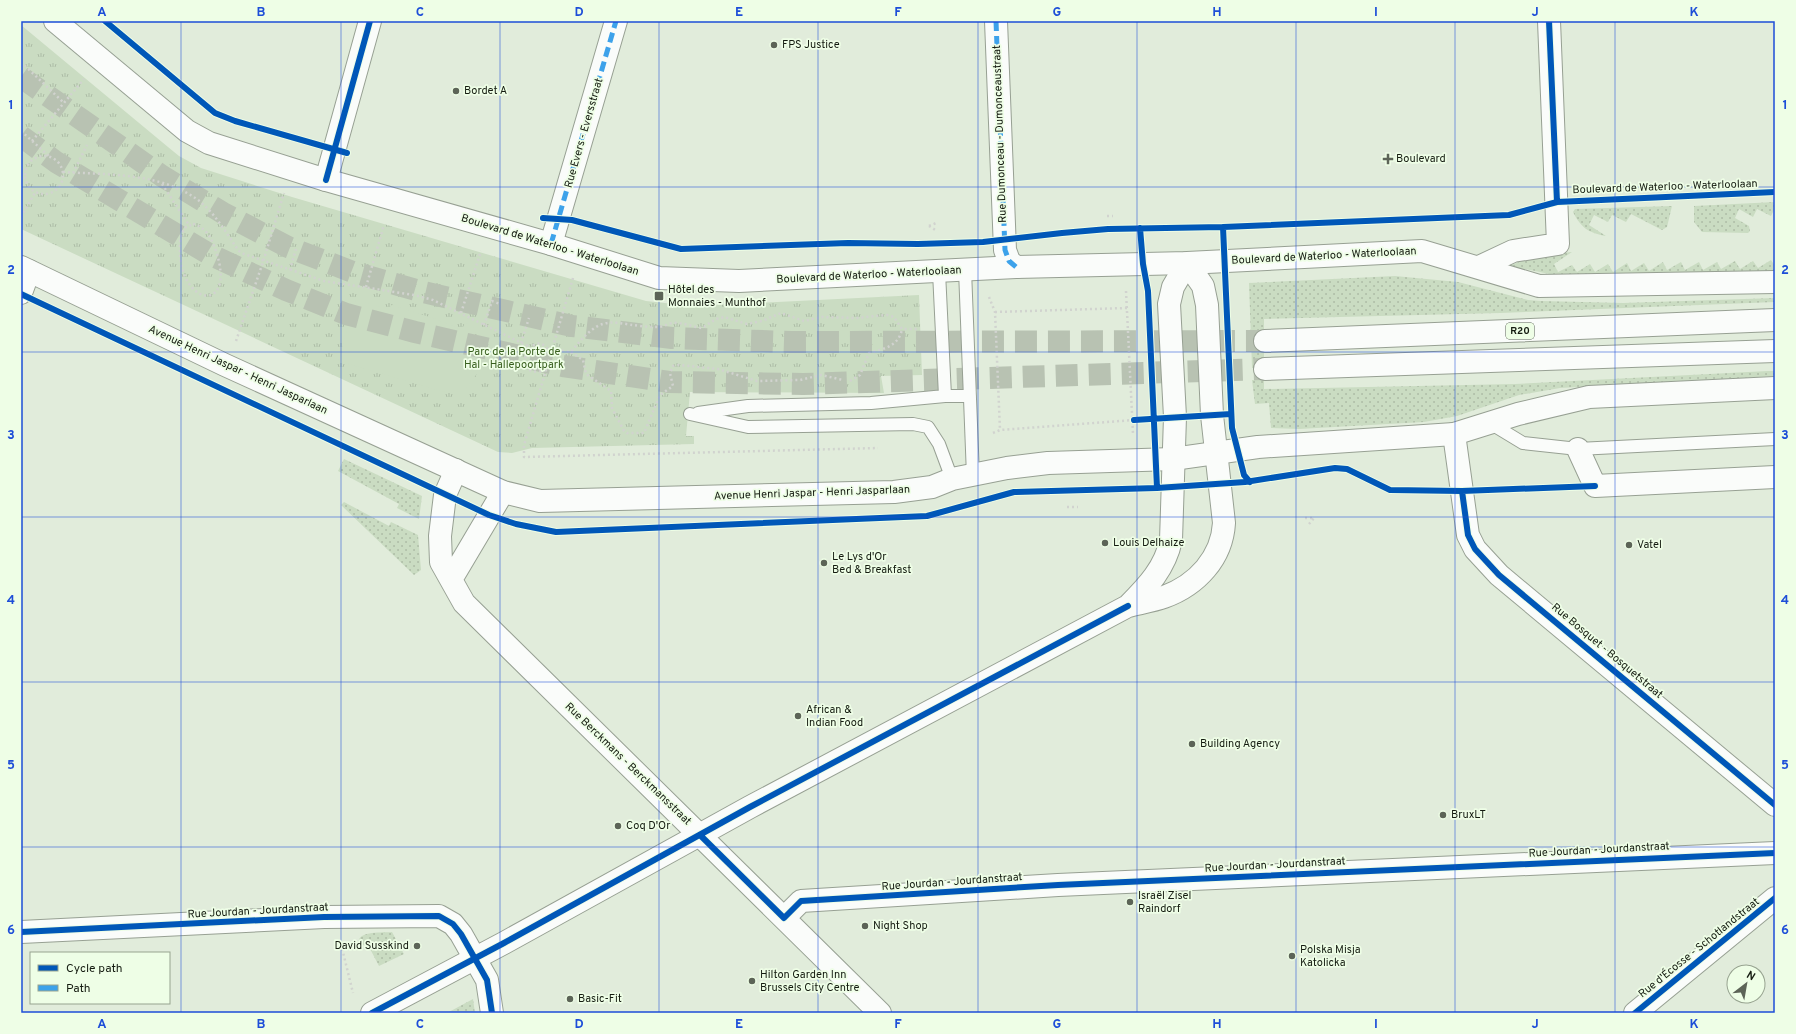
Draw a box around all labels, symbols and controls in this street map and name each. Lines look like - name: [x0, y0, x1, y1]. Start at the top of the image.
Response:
- text: A: [97, 5, 107, 21]
- text: B: [257, 5, 266, 21]
- text: C: [416, 5, 424, 21]
- text: D: [574, 5, 584, 21]
- text: E: [735, 5, 743, 21]
- text: F: [894, 5, 902, 21]
- text: G: [1053, 5, 1062, 21]
- text: H: [1212, 5, 1222, 21]
- text: I: [1374, 5, 1378, 21]
- text: J: [1531, 5, 1539, 21]
- text: K: [1689, 5, 1699, 21]
- place label: FPS Justice: [782, 38, 840, 52]
- marker: FPS Justice: [769, 40, 779, 50]
- street label: Rue Dumonceau - Dumonceaustraat: [990, 45, 1010, 223]
- street label: Rue Evers - Eversstraat: [562, 76, 606, 190]
- place label: Bordet A: [464, 84, 507, 98]
- marker: Bordet A: [451, 86, 461, 96]
- text: 1: [8, 98, 14, 114]
- text: 1: [1782, 98, 1788, 114]
- place label: Boulevard: [1396, 152, 1446, 166]
- marker: Boulevard: [1383, 154, 1393, 164]
- street label: Boulevard de Waterloo - Waterloolaan: [1572, 177, 1758, 197]
- street label: Boulevard de Waterloo - Waterloolaan: [459, 211, 641, 279]
- street label: Boulevard de Waterloo - Waterloolaan: [1231, 244, 1417, 268]
- text: 2: [7, 263, 15, 279]
- street label: Boulevard de Waterloo - Waterloolaan: [776, 263, 962, 287]
- text: 2: [1781, 263, 1789, 279]
- place label: Hôtel des Monnaies - Munthof: [668, 283, 766, 310]
- marker: Hôtel des Monnaies - Munthof: [653, 290, 665, 302]
- street label: Avenue Henri Jaspar - Henri Jasparlaan: [146, 322, 330, 418]
- road number: R20: [1506, 323, 1534, 339]
- park label: Parc de la Porte de Hal - Hallepoortpark: [464, 345, 564, 372]
- text: 3: [7, 428, 15, 444]
- text: 3: [1781, 428, 1789, 444]
- street label: Avenue Henri Jaspar - Henri Jasparlaan: [714, 483, 910, 503]
- place label: Louis Delhaize: [1113, 536, 1184, 550]
- marker: Louis Delhaize: [1100, 538, 1110, 548]
- place label: Vatel: [1637, 538, 1662, 552]
- marker: Vatel: [1624, 540, 1634, 550]
- place label: Le Lys d'Or Bed & Breakfast: [832, 550, 912, 577]
- marker: Le Lys d'Or Bed & Breakfast: [819, 558, 829, 568]
- text: 4: [7, 593, 15, 609]
- text: 4: [1781, 593, 1789, 609]
- street label: Rue Bosquet - Bosquetstraat: [1548, 600, 1666, 702]
- street label: Rue Berckmans - Berckmansstraat: [562, 700, 694, 828]
- place label: African & Indian Food: [806, 703, 863, 730]
- marker: African & Indian Food: [793, 711, 803, 721]
- place label: Building Agency: [1200, 737, 1280, 751]
- marker: Building Agency: [1187, 739, 1197, 749]
- text: 5: [7, 758, 15, 774]
- text: 5: [1781, 758, 1789, 774]
- place label: BruxLT: [1451, 808, 1486, 822]
- marker: BruxLT: [1438, 810, 1448, 820]
- place label: Coq D'Or: [626, 819, 671, 833]
- marker: Coq D'Or: [613, 821, 623, 831]
- street label: Rue Jourdan - Jourdanstraat: [1528, 839, 1670, 861]
- street label: Rue Jourdan - Jourdanstraat: [1204, 854, 1346, 876]
- street label: Rue Jourdan - Jourdanstraat: [881, 870, 1023, 894]
- place label: Israël Zisel Raindorf: [1138, 889, 1191, 916]
- street label: Rue d'Écosse - Schotlandstraat: [1635, 894, 1762, 1001]
- marker: Israël Zisel Raindorf: [1125, 897, 1135, 907]
- street label: Rue Jourdan - Jourdanstraat: [187, 900, 329, 922]
- place label: Night Shop: [873, 919, 928, 933]
- marker: Night Shop: [860, 921, 870, 931]
- text: 6: [7, 923, 15, 939]
- text: 6: [1781, 923, 1789, 939]
- place label: David Susskind: [334, 939, 409, 953]
- marker: David Susskind: [412, 941, 422, 951]
- place label: Polska Misja Katolicka: [1300, 943, 1361, 970]
- marker: Polska Misja Katolicka: [1287, 951, 1297, 961]
- legend: [30, 952, 170, 1004]
- text: Cycle path: [66, 961, 123, 977]
- north arrow: [1726, 964, 1766, 1004]
- place label: Hilton Garden Inn Brussels City Centre: [760, 968, 860, 995]
- text: N: [1744, 968, 1758, 984]
- marker: Hilton Garden Inn Brussels City Centre: [747, 976, 757, 986]
- text: Path: [66, 981, 91, 997]
- place label: Basic-Fit: [578, 992, 622, 1006]
- marker: Basic-Fit: [565, 994, 575, 1004]
- text: A: [97, 1017, 107, 1033]
- text: B: [257, 1017, 266, 1033]
- text: C: [416, 1017, 424, 1033]
- text: D: [574, 1017, 584, 1033]
- text: E: [735, 1017, 743, 1033]
- text: F: [894, 1017, 902, 1033]
- text: G: [1053, 1017, 1062, 1033]
- text: H: [1212, 1017, 1222, 1033]
- text: I: [1374, 1017, 1378, 1033]
- text: J: [1531, 1017, 1539, 1033]
- text: K: [1689, 1017, 1699, 1033]

